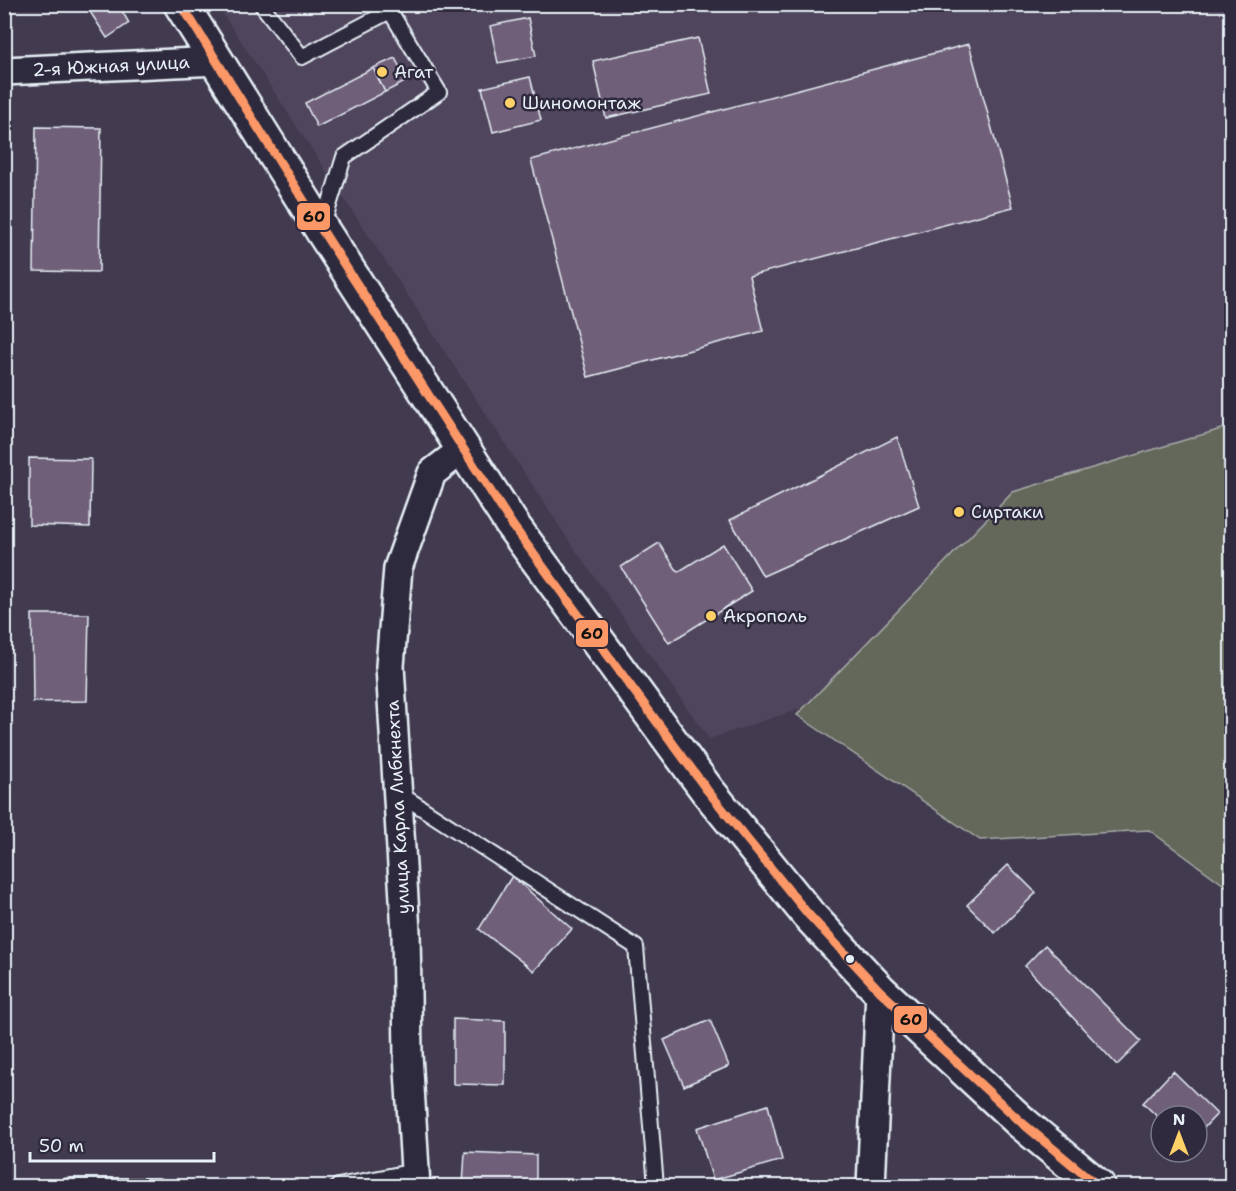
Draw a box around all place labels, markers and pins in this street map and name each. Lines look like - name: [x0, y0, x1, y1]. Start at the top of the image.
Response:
- place label: Агат: [394, 60, 434, 84]
- marker: Агат: [375, 65, 389, 79]
- place label: Шиномонтаж: [522, 91, 641, 115]
- marker: Шиномонтаж: [503, 96, 517, 110]
- place label: Сиртаки: [971, 500, 1044, 524]
- marker: Сиртаки: [952, 505, 966, 519]
- place label: Акрополь: [723, 604, 807, 628]
- marker: Акрополь: [704, 609, 718, 623]
- unlabelled marker: [844, 953, 856, 965]

